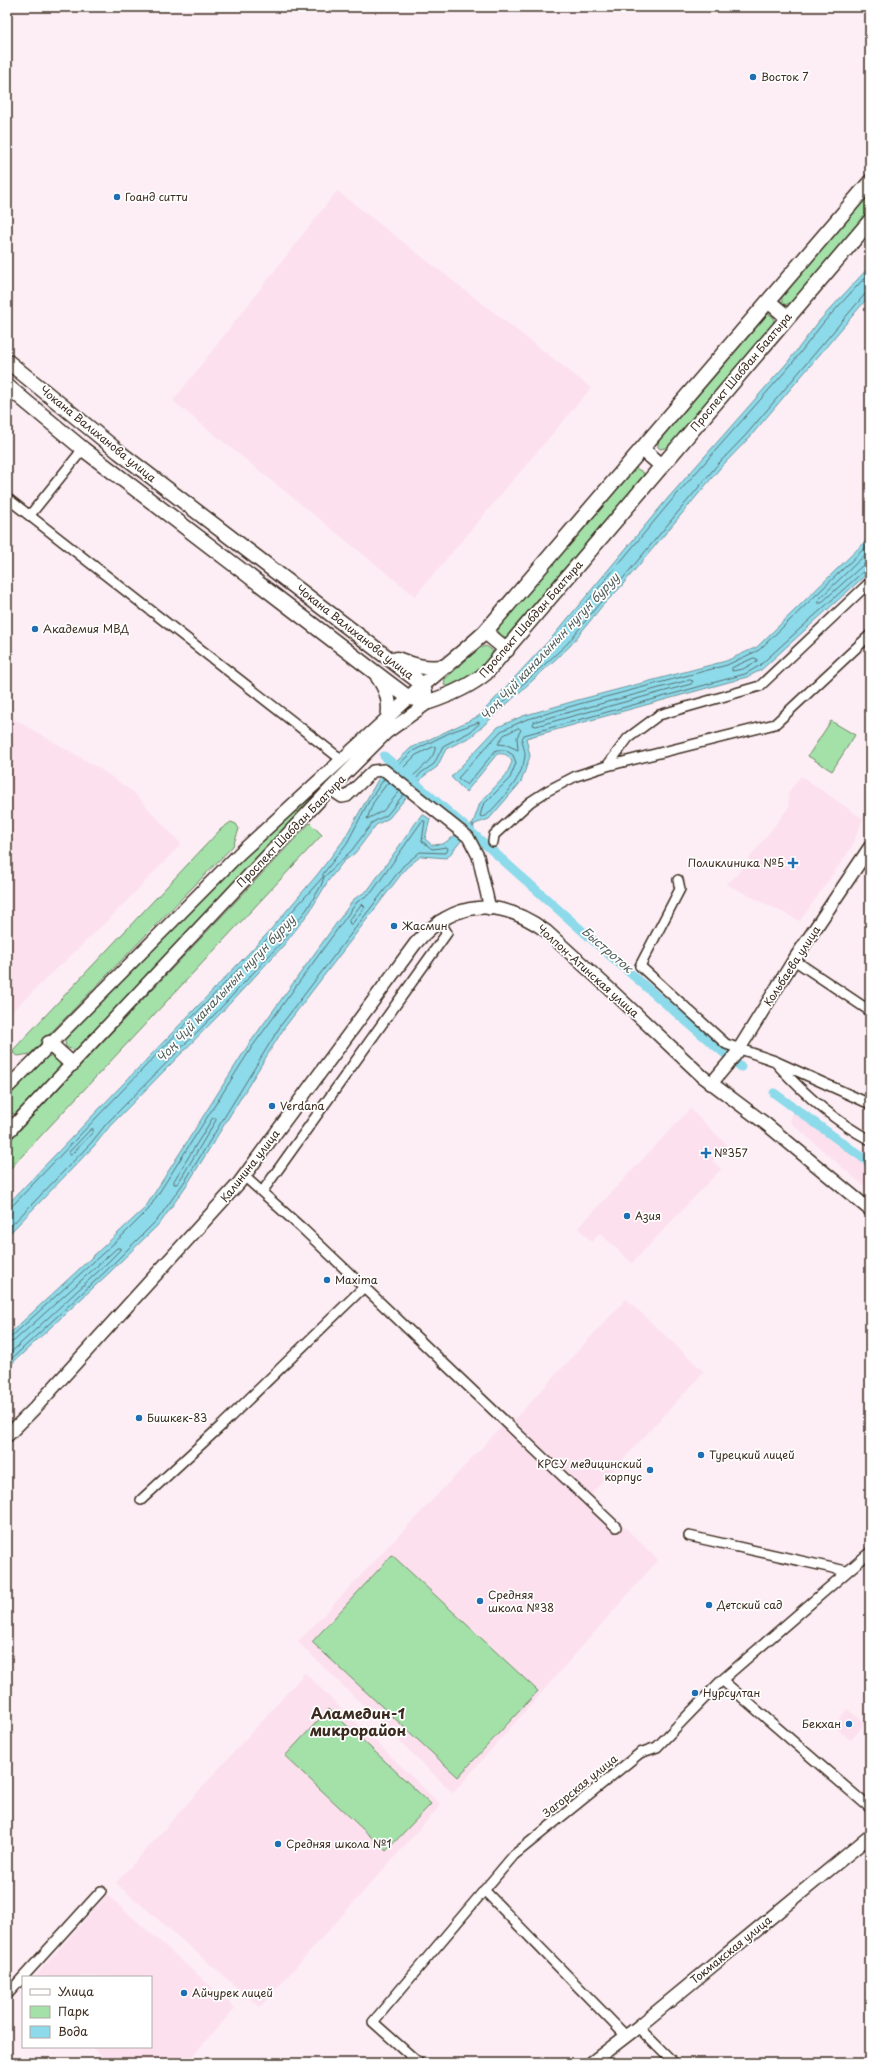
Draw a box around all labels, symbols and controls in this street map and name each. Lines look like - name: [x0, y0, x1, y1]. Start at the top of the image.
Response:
- place label: Восток 7: [761, 68, 809, 85]
- marker: Восток 7: [748, 72, 758, 82]
- place label: Гоанд ситти: [125, 188, 188, 205]
- marker: Гоанд ситти: [112, 192, 122, 202]
- street label: Проспект Шабдан Баатыра: [686, 308, 796, 435]
- street label: Чокана Валиханова улица: [36, 381, 160, 486]
- street label: Проспект Шабдан Баатыра: [475, 556, 587, 681]
- water label: Чоң Чүй каналынын нугун буруу: [476, 568, 624, 724]
- street label: Чокана Валиханова улица: [293, 580, 418, 683]
- place label: Академия МВД: [43, 620, 129, 637]
- marker: Академия МВД: [30, 624, 40, 634]
- street label: Проспект Шабдан Баатыра: [232, 770, 349, 891]
- place label: Поликлиника №5: [688, 854, 784, 871]
- marker: Поликлиника №5: [787, 857, 799, 869]
- water label: Чоң Чүй каналынын нугун буруу: [152, 910, 300, 1066]
- place label: Жасмин: [401, 917, 448, 934]
- street label: Чолпон-Атинская улица: [533, 920, 643, 1021]
- marker: Жасмин: [389, 921, 399, 931]
- water label: Быстроток: [578, 922, 638, 977]
- street label: Кольбаева улица: [759, 922, 824, 1009]
- place label: Verdana: [280, 1097, 325, 1114]
- marker: Verdana: [267, 1101, 277, 1111]
- street label: Калинина улица: [216, 1126, 284, 1206]
- place label: №357: [714, 1144, 748, 1161]
- marker: №357: [701, 1148, 711, 1158]
- place label: Азия: [635, 1207, 661, 1224]
- marker: Азия: [622, 1211, 632, 1221]
- place label: Maxima: [335, 1271, 378, 1288]
- marker: Maxima: [322, 1275, 332, 1285]
- place label: Бишкек-83: [147, 1409, 207, 1426]
- marker: Бишкек-83: [134, 1413, 144, 1423]
- place label: Турецкий лицей: [709, 1446, 795, 1463]
- marker: Турецкий лицей: [696, 1450, 706, 1460]
- place label: КРСУ медицинский корпус: [537, 1455, 642, 1485]
- marker: КРСУ медицинский корпус: [645, 1465, 655, 1475]
- place label: Средняя школа №38: [488, 1586, 554, 1616]
- marker: Средняя школа №38: [475, 1596, 485, 1606]
- place label: Детский сад: [716, 1596, 782, 1613]
- marker: Детский сад: [704, 1600, 714, 1610]
- place label: Нурсултан: [703, 1684, 761, 1701]
- marker: Нурсултан: [690, 1688, 700, 1698]
- district label: Аламедин-1 микрорайон: [310, 1701, 406, 1741]
- place label: Бекхан: [802, 1715, 841, 1732]
- marker: Бекхан: [844, 1719, 854, 1729]
- street label: Загорская улица: [539, 1750, 621, 1821]
- place label: Средняя школа №1: [286, 1835, 391, 1852]
- marker: Средняя школа №1: [273, 1839, 283, 1849]
- street label: Токмакская улица: [686, 1911, 775, 1988]
- legend: [22, 1976, 152, 2048]
- text: Улица: [58, 1982, 94, 2000]
- place label: Айчурек лицей: [192, 1984, 273, 2001]
- marker: Айчурек лицей: [179, 1988, 189, 1998]
- text: Парк: [58, 2002, 90, 2020]
- text: Вода: [58, 2022, 88, 2040]

